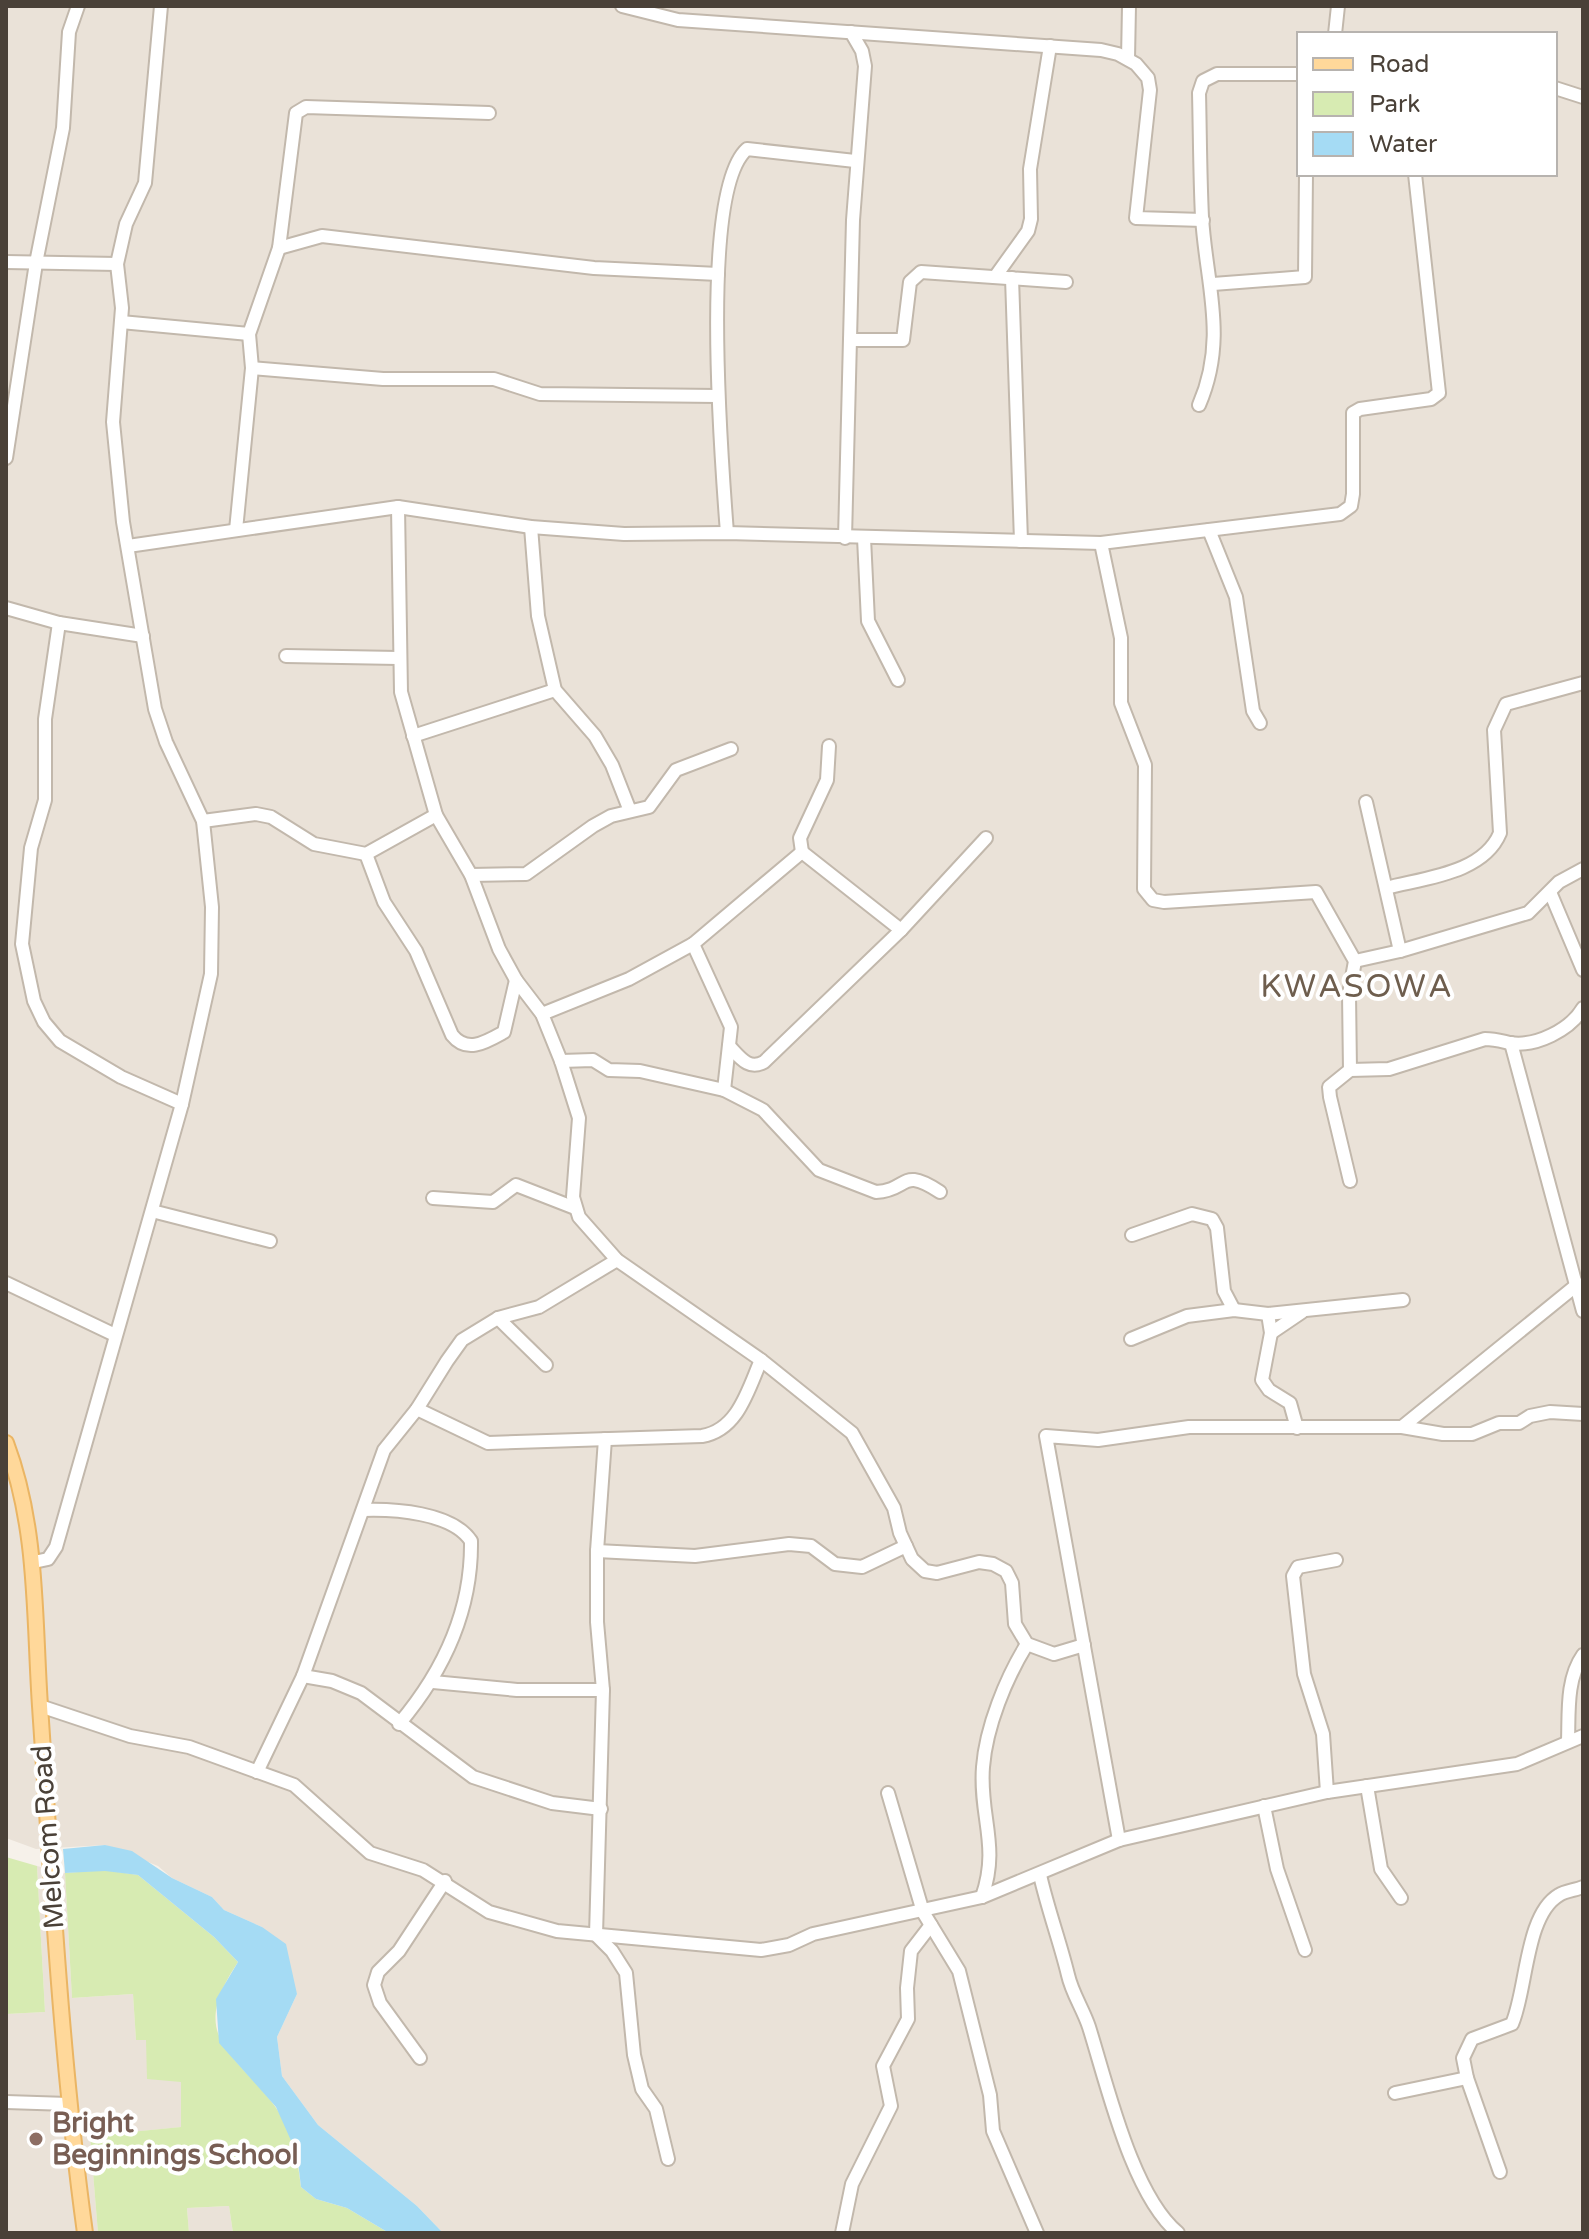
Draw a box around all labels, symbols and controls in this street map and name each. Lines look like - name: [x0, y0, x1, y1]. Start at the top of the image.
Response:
- legend: [1297, 32, 1557, 176]
- text: Road: [1369, 50, 1429, 79]
- text: Park: [1369, 90, 1420, 119]
- text: Water: [1369, 130, 1438, 159]
- district label: KWASOWA: [1260, 968, 1454, 1006]
- street label: Melcom Road: [25, 1744, 71, 1930]
- place label: Bright Beginnings School: [52, 2106, 299, 2172]
- marker: Bright Beginnings School: [27, 2130, 45, 2148]

